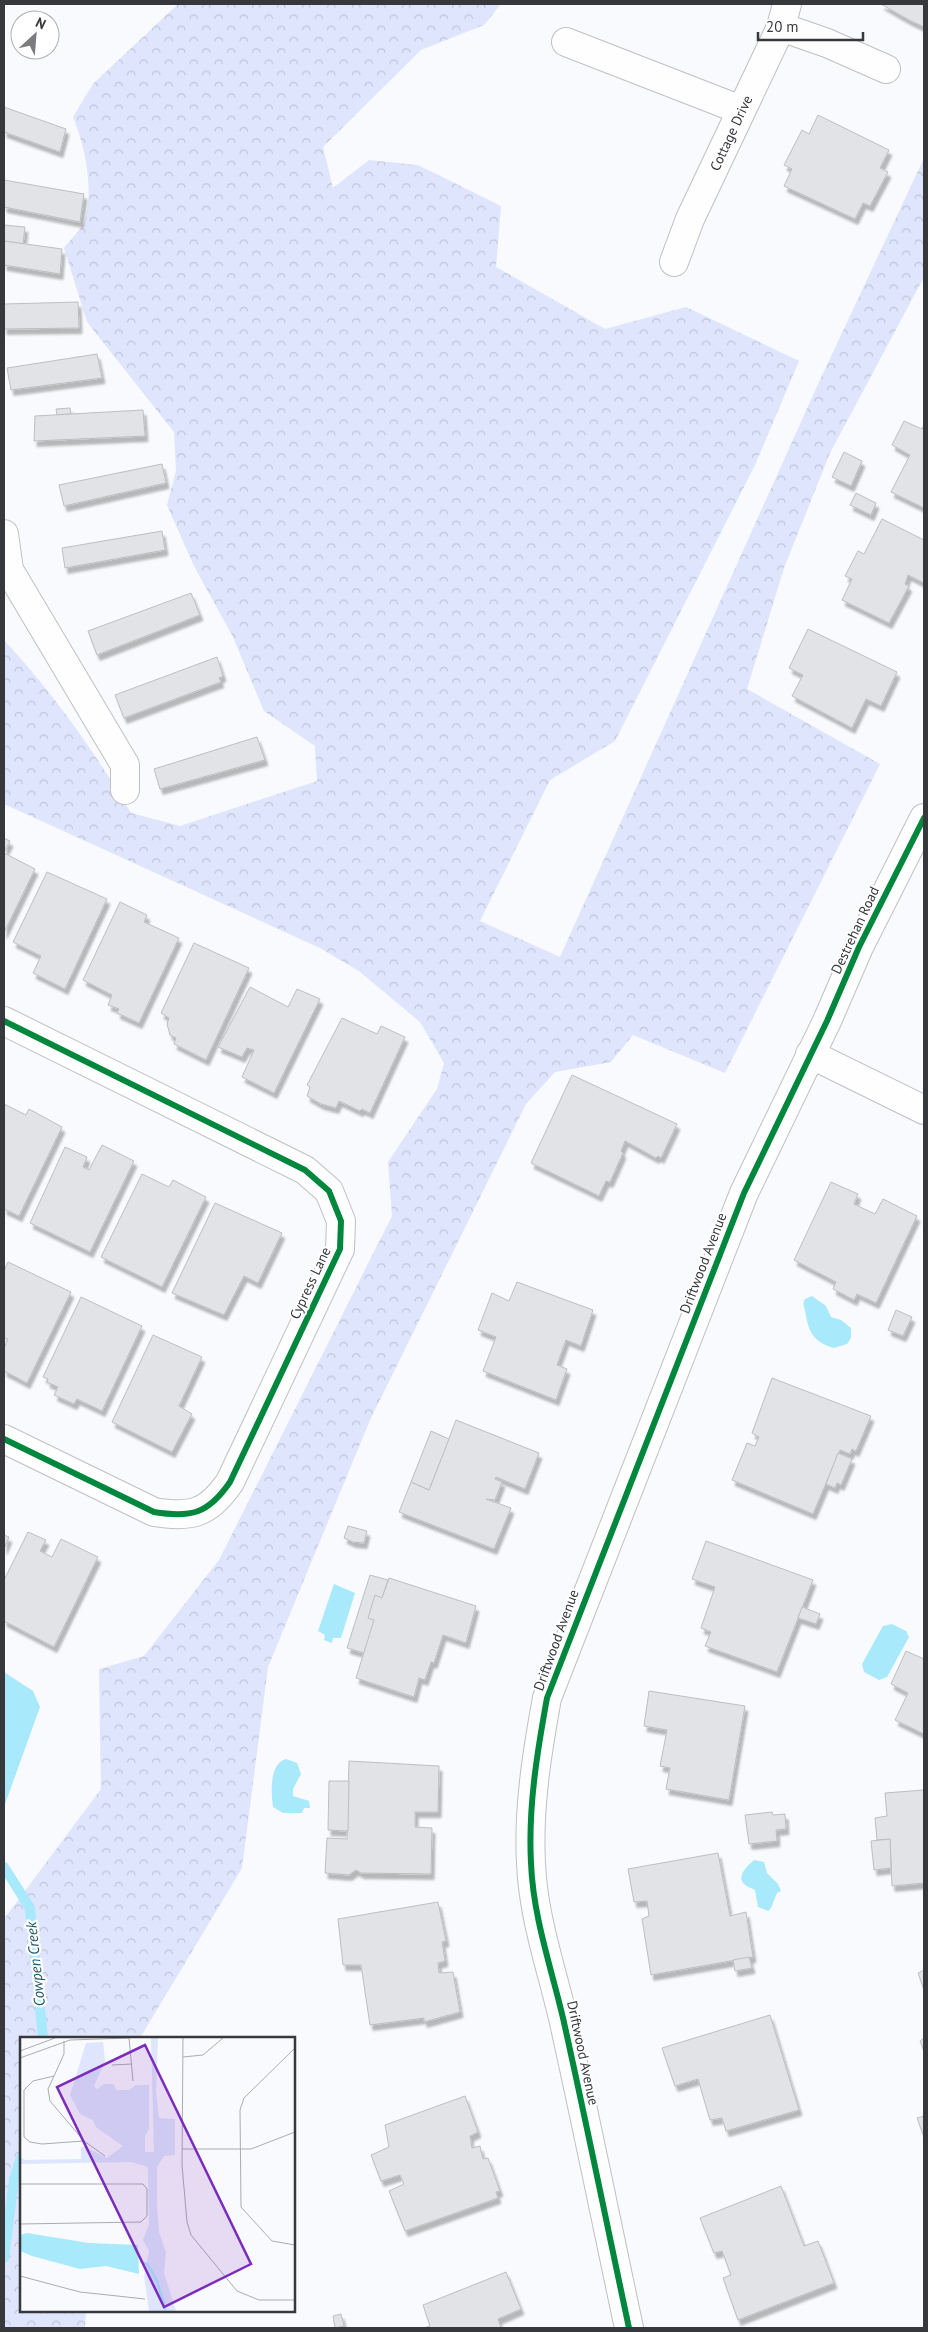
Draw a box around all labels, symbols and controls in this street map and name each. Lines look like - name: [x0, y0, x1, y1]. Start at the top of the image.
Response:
- north arrow: [10, 10, 60, 60]
- scale bar: [758, 10, 863, 42]
- text: N: [33, 13, 49, 33]
- text: 20 m: [766, 17, 799, 36]
- street label: Cottage Drive: [706, 92, 756, 174]
- street label: Destrehan Road: [827, 883, 883, 977]
- street label: Driftwood Avenue: [676, 1210, 730, 1316]
- street label: Cypress Lane: [285, 1244, 335, 1322]
- street label: Driftwood Avenue: [529, 1587, 583, 1693]
- water label: Cowpen Creek: [21, 1920, 49, 2007]
- street label: Driftwood Avenue: [563, 1999, 603, 2107]
- inset map: [20, 2037, 295, 2312]

